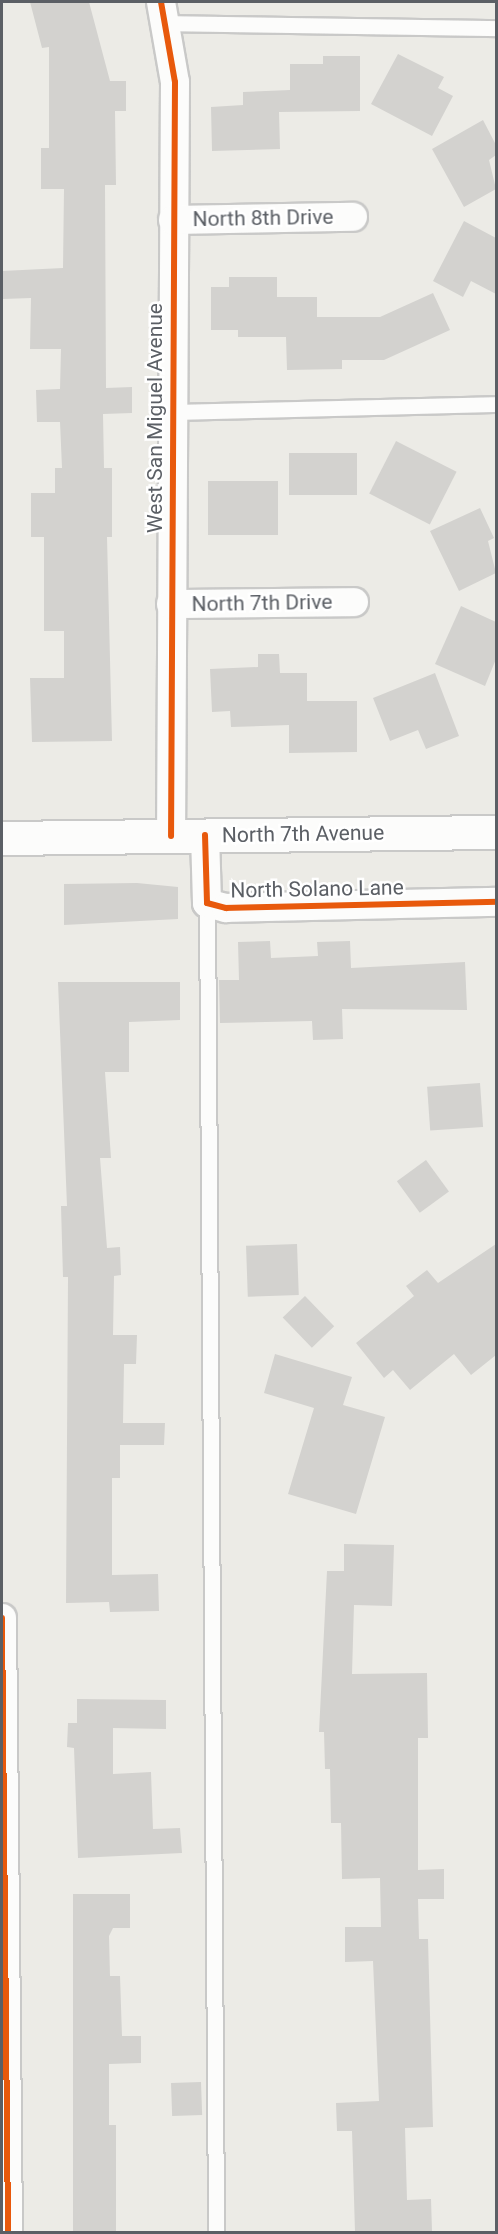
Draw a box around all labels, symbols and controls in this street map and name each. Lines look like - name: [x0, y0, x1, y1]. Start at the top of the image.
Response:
- street label: North 8th Drive: [192, 204, 334, 232]
- street label: West San Miguel Avenue: [142, 303, 168, 533]
- street label: North 7th Drive: [191, 589, 333, 617]
- street label: North 7th Avenue: [222, 820, 384, 848]
- street label: North Solano Lane: [230, 875, 404, 903]

